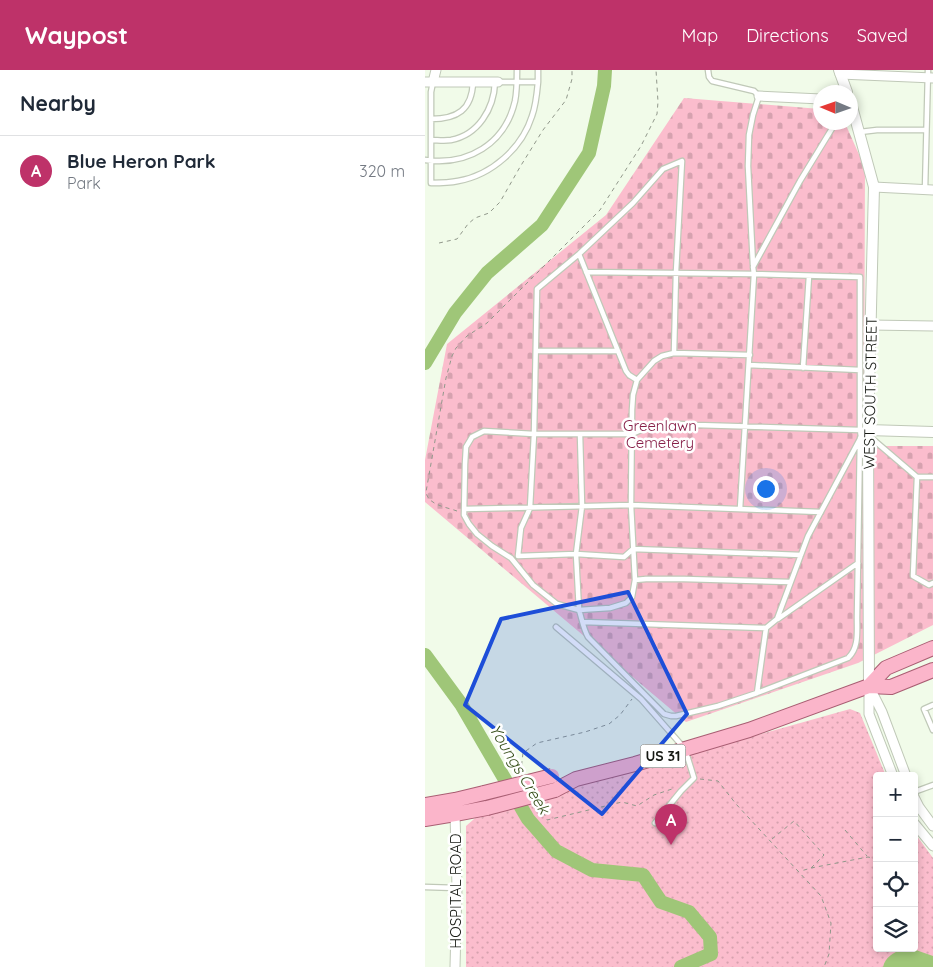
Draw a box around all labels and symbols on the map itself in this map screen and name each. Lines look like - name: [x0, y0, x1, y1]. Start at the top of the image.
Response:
- north arrow: [813, 85, 858, 130]
- street label: WEST SOUTH STREET: [859, 316, 881, 470]
- park label: Greenlawn Cemetery: [623, 416, 697, 452]
- your location: [753, 476, 779, 502]
- water label: Youngs Creek: [485, 721, 555, 819]
- road number: US 31: [641, 744, 685, 768]
- pin: A: [655, 804, 687, 845]
- street label: HOSPITAL ROAD: [446, 833, 465, 949]

